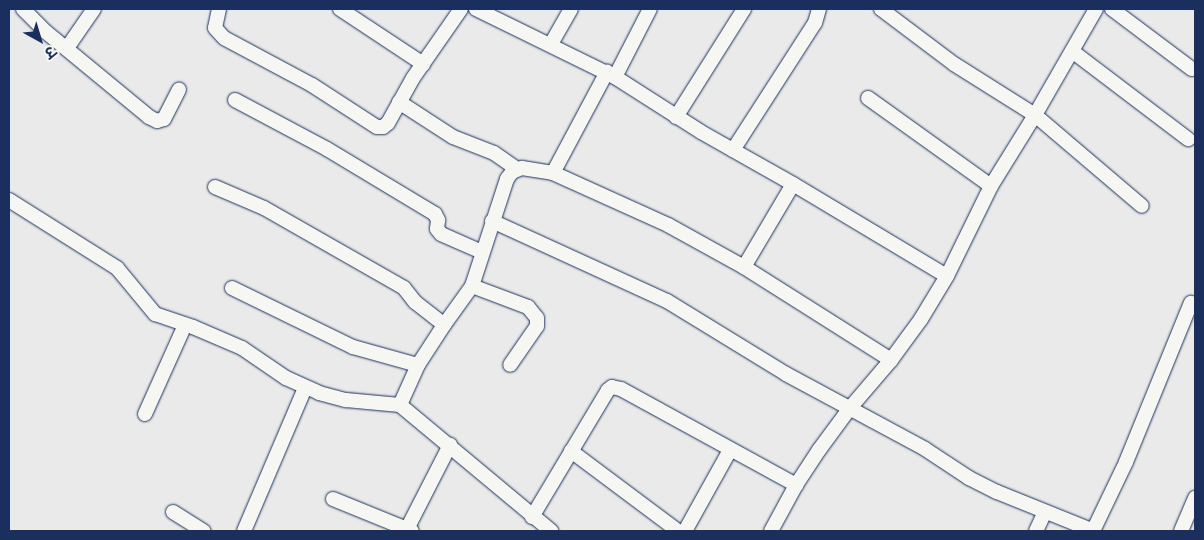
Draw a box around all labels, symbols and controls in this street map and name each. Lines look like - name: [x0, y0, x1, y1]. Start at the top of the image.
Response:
- north arrow: [15, 15, 65, 65]
- text: उ: [41, 42, 59, 62]

